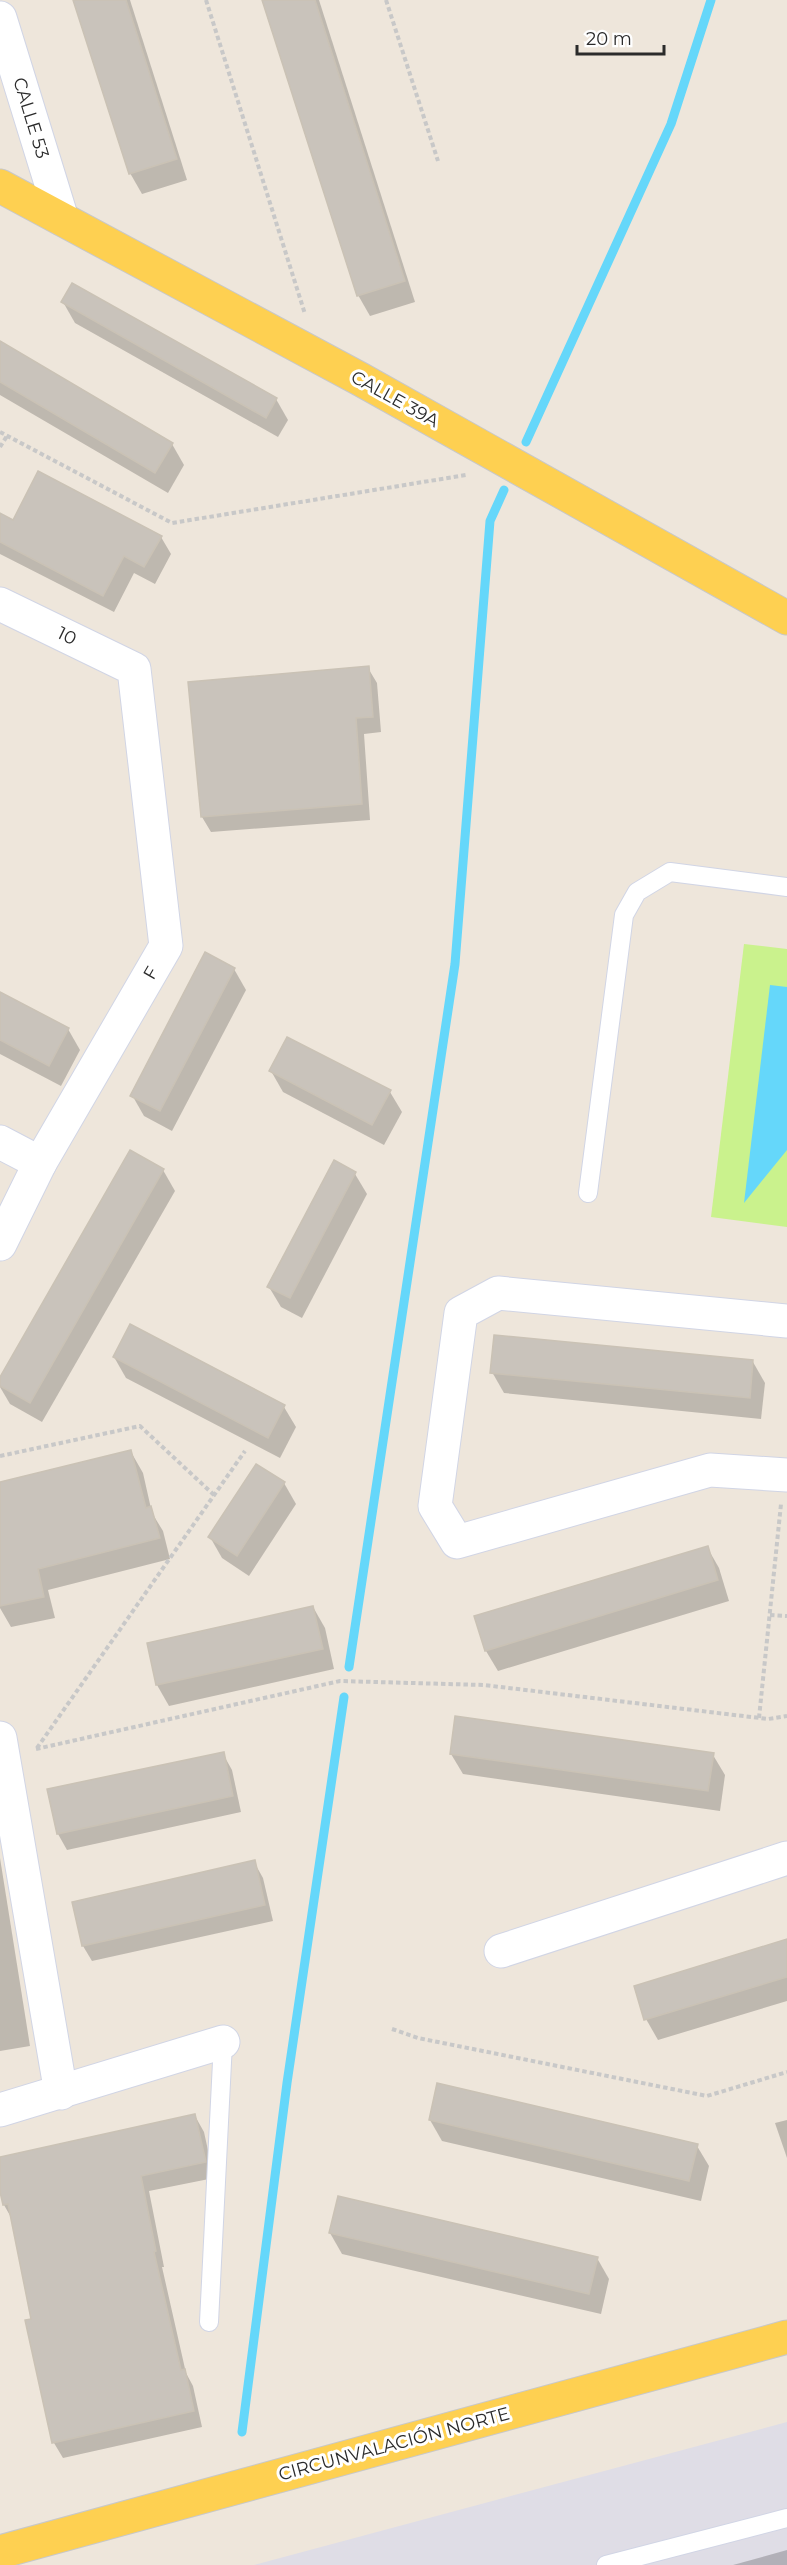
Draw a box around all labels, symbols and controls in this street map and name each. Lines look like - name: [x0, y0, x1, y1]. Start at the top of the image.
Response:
- scale bar: [577, 18, 664, 56]
- text: 20 m: [586, 28, 632, 50]
- street label: CALLE 53: [8, 75, 54, 161]
- street label: CALLE 39A: [347, 366, 443, 432]
- street label: 10: [54, 622, 80, 650]
- street label: F: [139, 963, 163, 983]
- street label: CIRCUNVALACIÓN NORTE: [276, 2403, 512, 2485]

